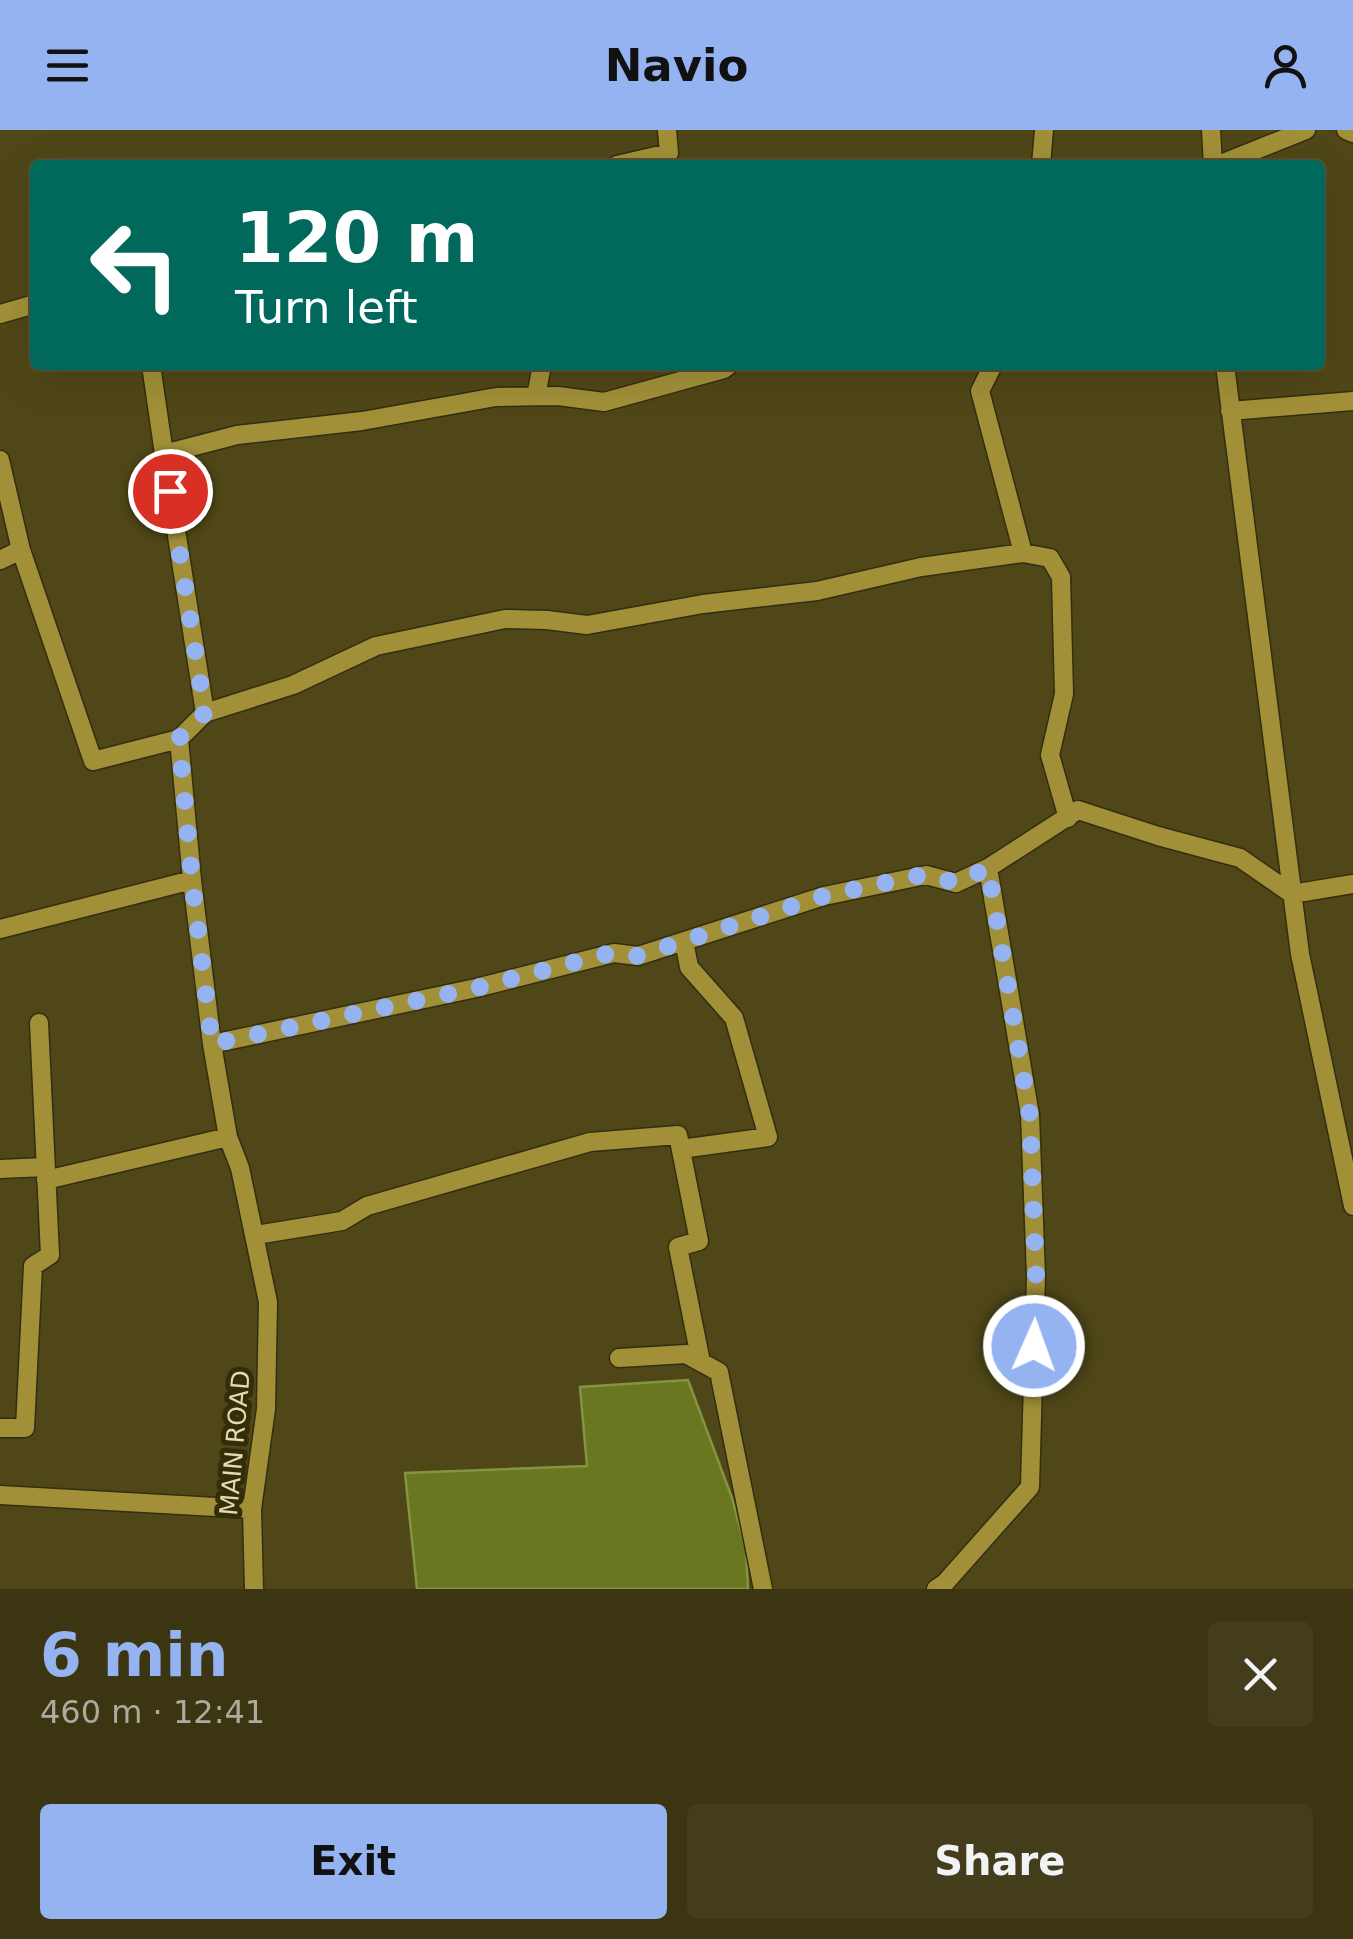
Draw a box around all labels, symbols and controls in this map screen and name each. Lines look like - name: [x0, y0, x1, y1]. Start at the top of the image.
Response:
- icon: menu: [40, 38, 95, 93]
- icon: person: [1258, 38, 1313, 93]
- text: Navio: [605, 39, 748, 92]
- text: 120 m: [235, 197, 478, 279]
- icon: left: [70, 200, 200, 330]
- text: Turn left: [235, 281, 418, 334]
- pin: [128, 449, 213, 534]
- icon: arrive: [143, 464, 198, 519]
- position arrow: [982, 1294, 1086, 1398]
- street label: MAIN ROAD: [214, 1369, 256, 1517]
- text: 6 min: [40, 1620, 228, 1690]
- button: close: [1208, 1622, 1313, 1727]
- text: 460 m · 12:41: [40, 1693, 265, 1731]
- button: Exit: [40, 1804, 667, 1919]
- button: Share: [687, 1804, 1313, 1919]

